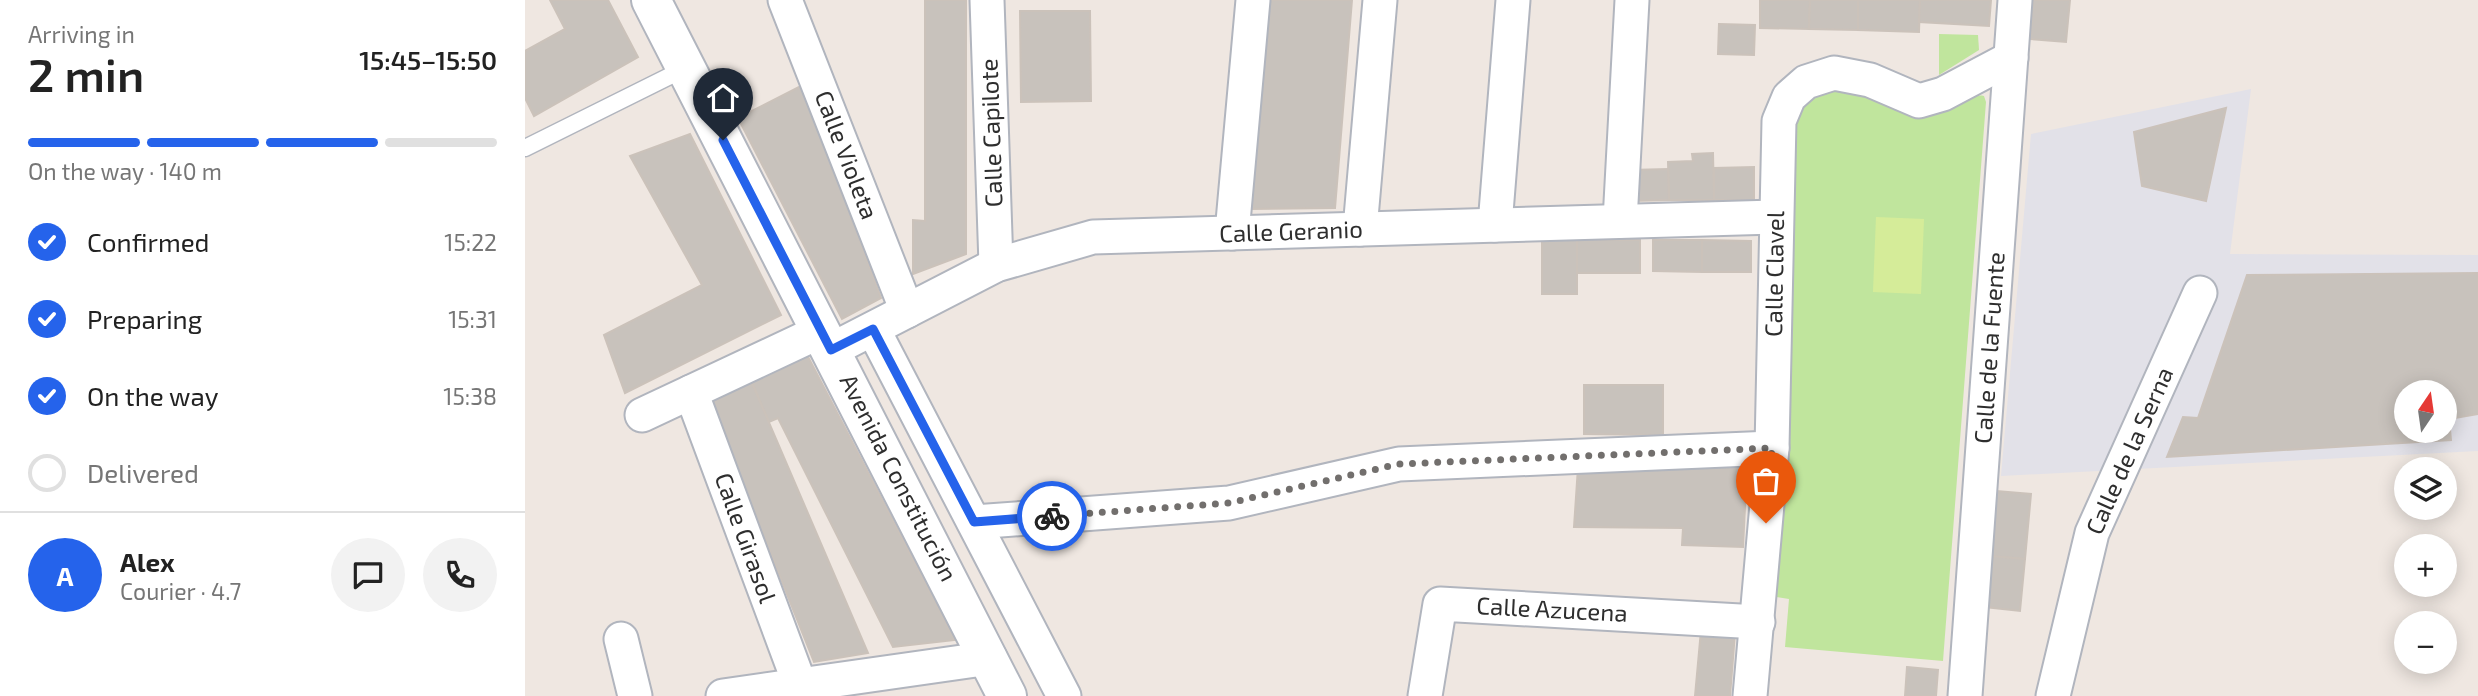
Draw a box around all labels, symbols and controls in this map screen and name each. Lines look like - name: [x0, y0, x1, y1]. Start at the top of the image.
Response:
- text: Arriving in: [28, 20, 135, 48]
- text: 15:45–15:50: [359, 44, 497, 75]
- text: 2 min: [28, 46, 144, 101]
- street label: Calle Capilote: [973, 58, 1008, 208]
- pin: [693, 68, 753, 140]
- icon: home: [704, 79, 742, 117]
- street label: Calle Violeta: [810, 86, 885, 223]
- text: On the way · 140 m: [28, 157, 222, 185]
- street label: Calle Clavel: [1758, 211, 1789, 337]
- street label: Calle Geranio: [1219, 214, 1363, 247]
- icon: check: [28, 223, 66, 261]
- text: Confirmed: [87, 226, 210, 257]
- text: 15:22: [444, 228, 497, 256]
- street label: Calle de la Fuente: [1967, 251, 2010, 445]
- icon: check: [28, 300, 66, 338]
- text: Preparing: [87, 303, 202, 334]
- text: 15:31: [448, 305, 497, 333]
- street label: Calle de la Serna: [2079, 362, 2179, 539]
- street label: Avenida Constitución: [834, 369, 964, 586]
- icon: check: [28, 377, 66, 415]
- text: On the way: [87, 380, 218, 411]
- north arrow: [2394, 380, 2457, 443]
- map controls: [2394, 380, 2457, 674]
- text: 15:38: [443, 382, 497, 410]
- pin: [1736, 451, 1796, 523]
- text: Delivered: [87, 457, 199, 488]
- button: layers: [2394, 457, 2457, 520]
- icon: bag: [1747, 462, 1785, 500]
- street label: Calle Girasol: [710, 469, 783, 606]
- courier: [1017, 481, 1087, 551]
- icon: bike: [1033, 497, 1071, 535]
- button: +: [2394, 534, 2457, 597]
- button: chat: [331, 538, 405, 612]
- button: phone: [423, 538, 497, 612]
- text: Alex: [120, 546, 175, 577]
- text: A: [57, 560, 73, 591]
- text: Courier · 4.7: [120, 577, 241, 605]
- street label: Calle Azucena: [1476, 590, 1628, 627]
- button: −: [2394, 611, 2457, 674]

